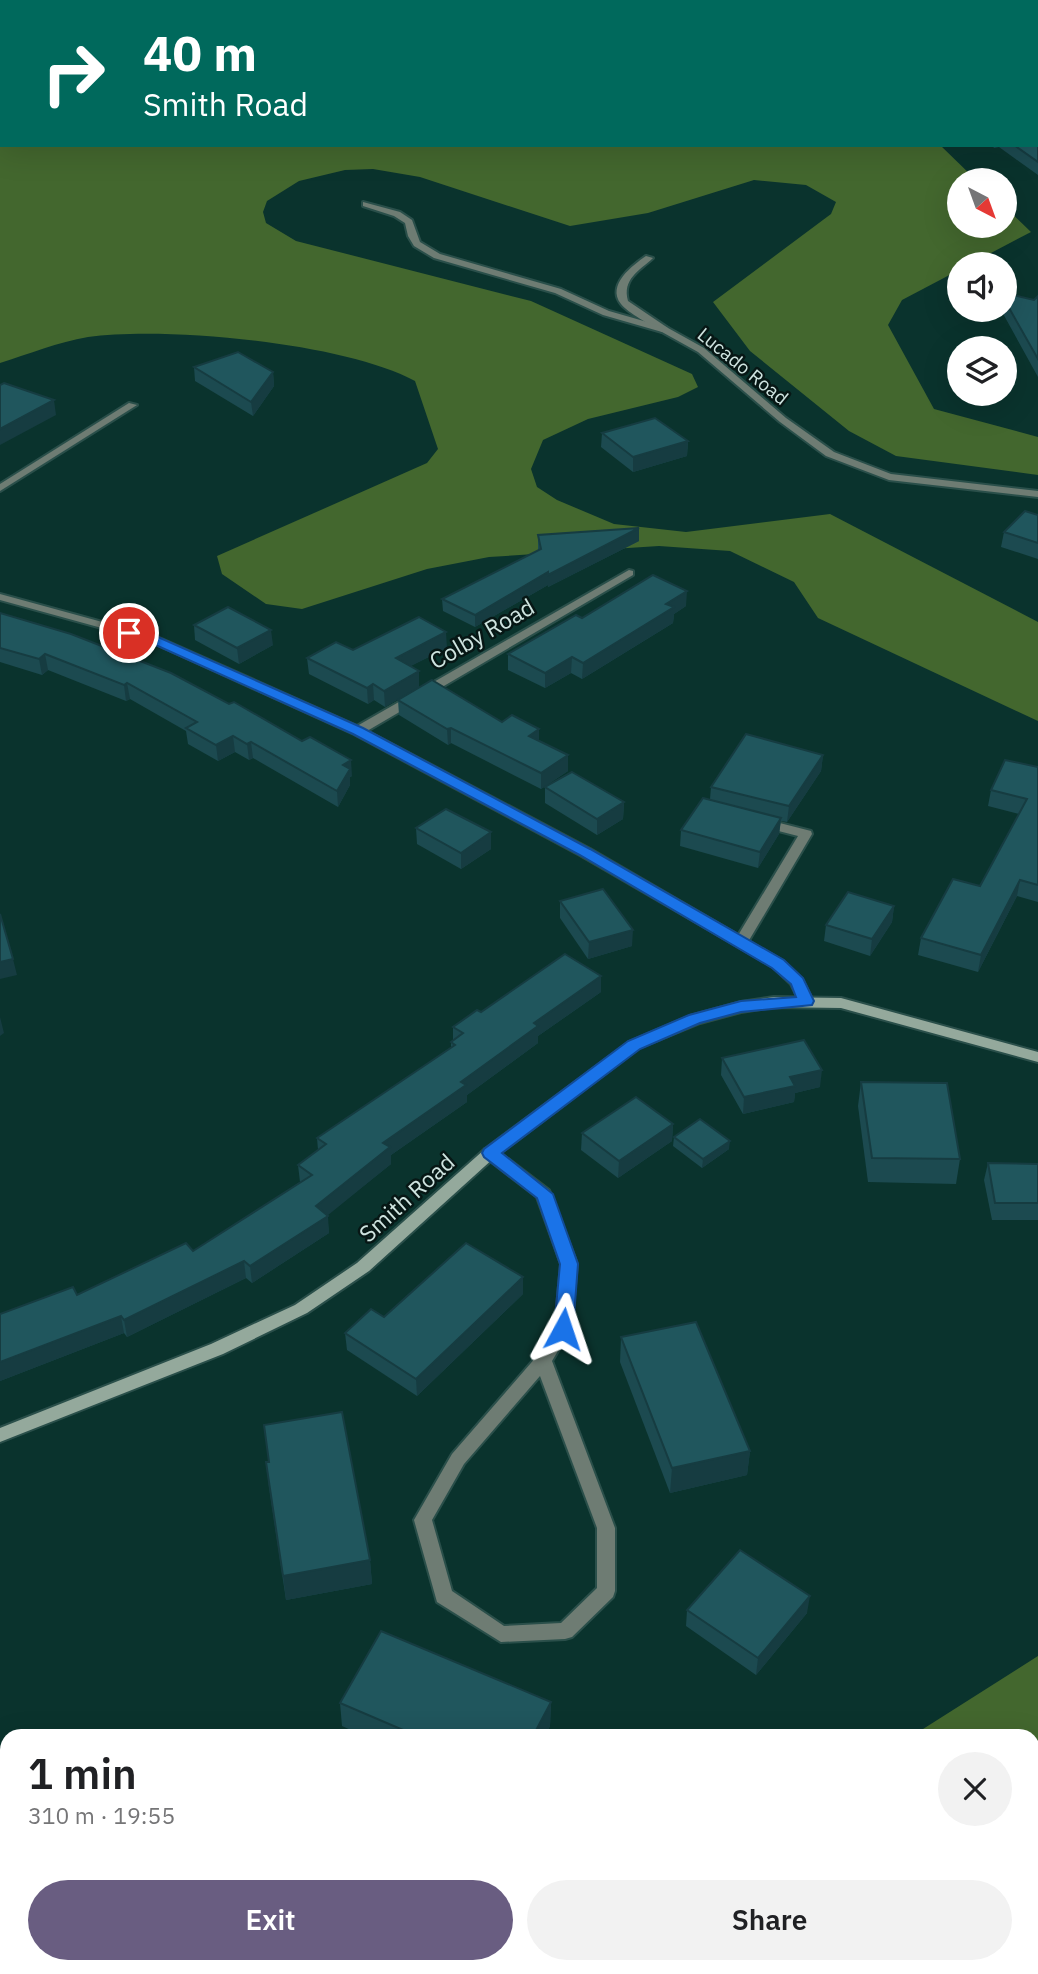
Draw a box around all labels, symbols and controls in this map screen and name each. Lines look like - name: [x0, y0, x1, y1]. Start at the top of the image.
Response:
- text: 40 m: [143, 21, 257, 84]
- icon: right: [28, 28, 119, 119]
- text: Smith Road: [143, 83, 308, 125]
- north arrow: [947, 168, 1017, 238]
- map controls: [947, 168, 1017, 406]
- button: sound: [947, 252, 1017, 322]
- street label: Lucado Road: [693, 322, 793, 410]
- button: layers: [947, 336, 1017, 406]
- street label: Colby Road: [424, 591, 539, 675]
- pin: [99, 603, 159, 663]
- icon: arrive: [110, 614, 148, 652]
- street label: Smith Road: [352, 1146, 460, 1248]
- position arrow: [526, 1292, 600, 1366]
- text: 1 min: [28, 1746, 137, 1801]
- button: close: [938, 1752, 1012, 1826]
- text: 310 m · 19:55: [28, 1800, 175, 1830]
- button: Exit: [28, 1880, 513, 1960]
- button: Share: [527, 1880, 1012, 1960]

